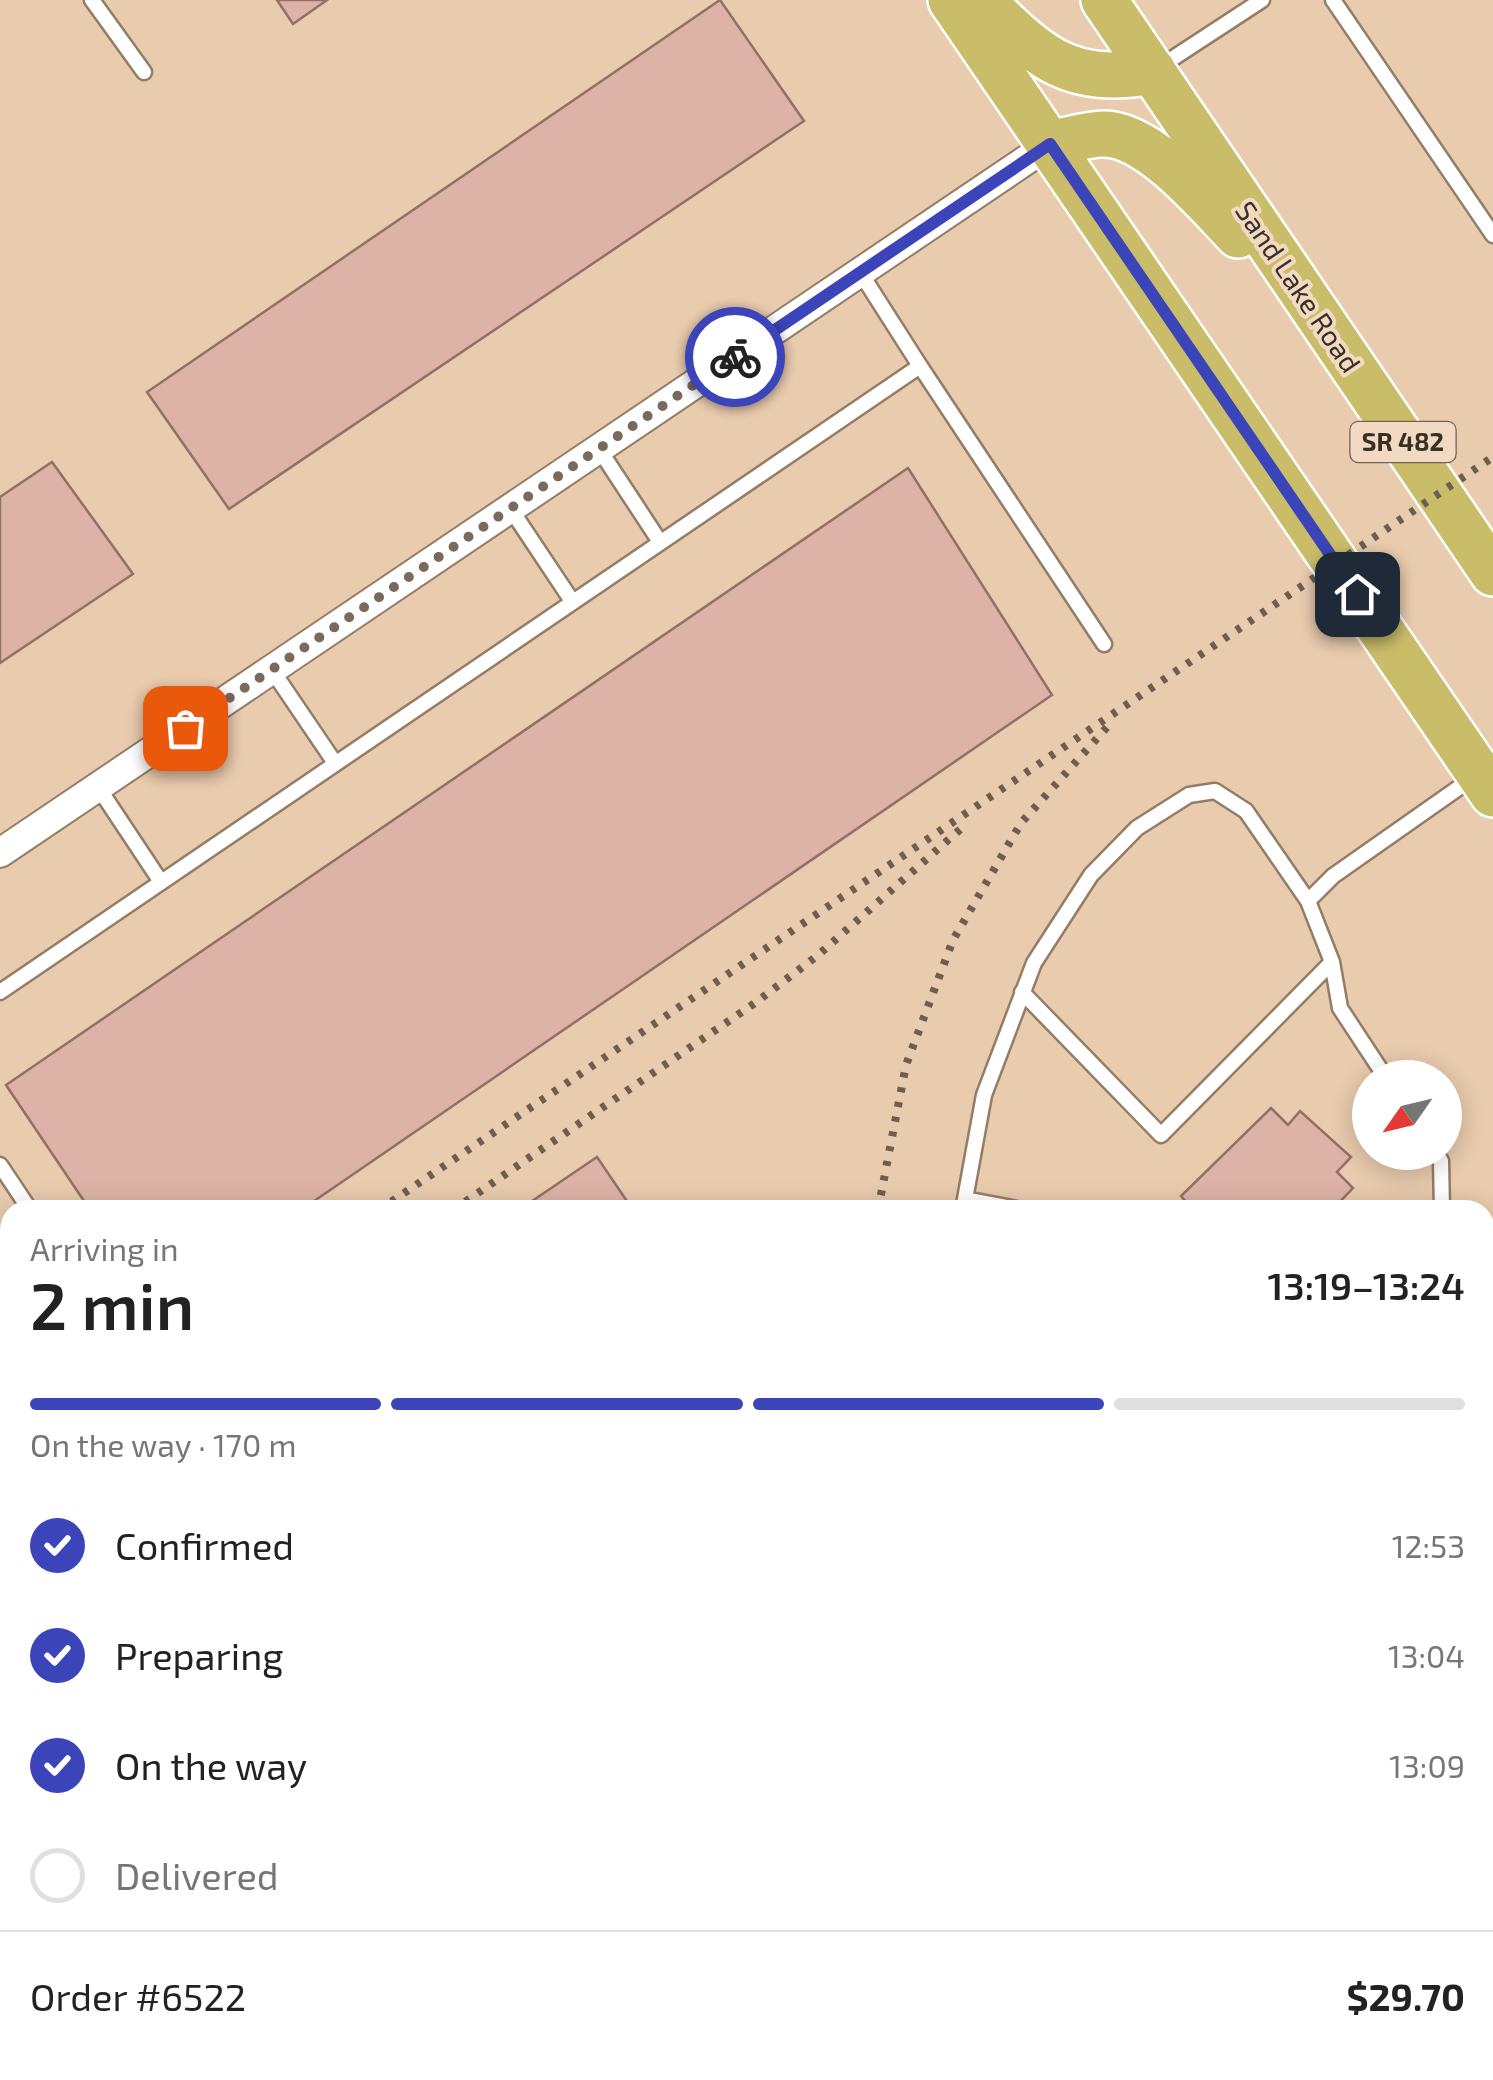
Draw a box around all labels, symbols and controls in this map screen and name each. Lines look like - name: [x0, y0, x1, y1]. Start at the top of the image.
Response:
- street label: Sand Lake Road: [1229, 194, 1369, 378]
- courier: [685, 307, 785, 407]
- icon: bike: [708, 330, 763, 385]
- road number: SR 482: [1350, 422, 1456, 462]
- pin: [1315, 552, 1400, 637]
- icon: home: [1330, 567, 1385, 622]
- pin: [143, 686, 228, 771]
- icon: bag: [158, 701, 213, 756]
- north arrow: [1352, 1060, 1462, 1170]
- map controls: [1352, 1060, 1462, 1170]
- text: Arriving in: [30, 1229, 179, 1267]
- text: 13:19–13:24: [1267, 1262, 1465, 1308]
- text: 2 min: [30, 1265, 194, 1343]
- text: On the way · 170 m: [30, 1425, 296, 1463]
- icon: check: [30, 1518, 85, 1573]
- text: Confirmed: [115, 1522, 294, 1568]
- text: 12:53: [1392, 1526, 1465, 1564]
- icon: check: [30, 1628, 85, 1683]
- text: Preparing: [115, 1632, 283, 1678]
- text: 13:04: [1388, 1636, 1465, 1674]
- icon: check: [30, 1738, 85, 1793]
- text: On the way: [115, 1742, 307, 1788]
- text: 13:09: [1389, 1746, 1465, 1784]
- text: Delivered: [115, 1852, 279, 1898]
- text: Order #6522: [30, 1973, 246, 2019]
- text: $29.70: [1346, 1973, 1465, 2019]

